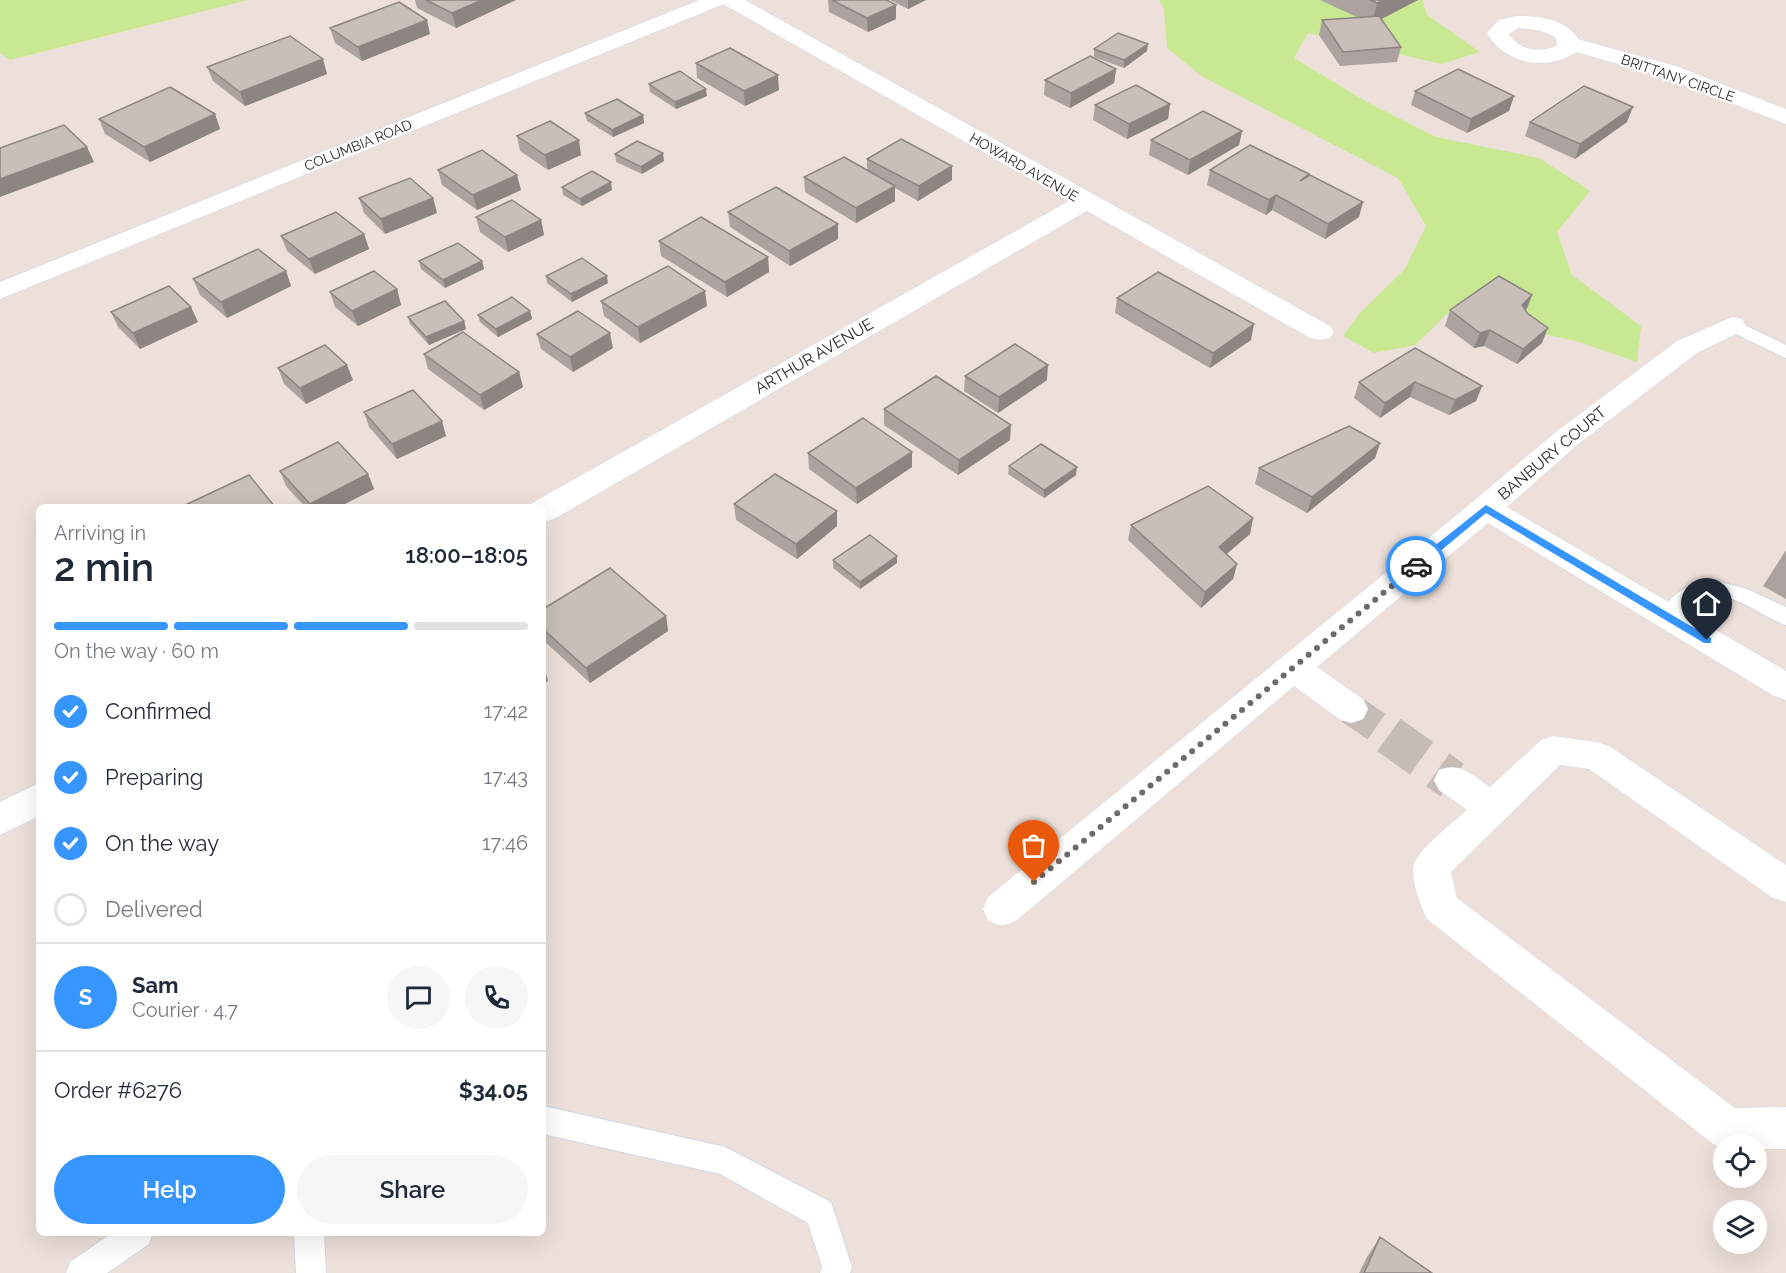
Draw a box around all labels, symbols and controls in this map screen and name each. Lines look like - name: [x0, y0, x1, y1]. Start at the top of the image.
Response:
- street label: BRITTANY CIRCLE: [1619, 51, 1737, 105]
- street label: COLUMBIA ROAD: [302, 116, 414, 174]
- street label: HOWARD AVENUE: [967, 129, 1081, 205]
- street label: ARTHUR AVENUE: [751, 314, 877, 398]
- street label: BANBURY COURT: [1494, 402, 1610, 504]
- text: Arriving in: [54, 521, 146, 545]
- courier: [1386, 536, 1446, 596]
- text: 18:00–18:05: [405, 542, 528, 568]
- text: 2 min: [54, 544, 154, 590]
- icon: car: [1400, 550, 1433, 583]
- pin: [1681, 578, 1732, 640]
- icon: home: [1690, 587, 1723, 620]
- text: On the way · 60 m: [54, 639, 219, 663]
- icon: check: [54, 695, 87, 728]
- text: Confirmed: [105, 698, 212, 724]
- text: 17:42: [484, 699, 528, 723]
- icon: check: [54, 761, 87, 794]
- text: Preparing: [105, 764, 203, 790]
- text: 17:43: [483, 765, 528, 789]
- pin: [1008, 820, 1059, 882]
- icon: check: [54, 827, 87, 860]
- icon: bag: [1017, 829, 1050, 862]
- text: On the way: [105, 830, 219, 856]
- text: 17:46: [482, 831, 528, 855]
- text: Delivered: [105, 896, 203, 922]
- button: chat: [387, 966, 450, 1029]
- button: phone: [465, 966, 528, 1029]
- text: Sam: [132, 972, 179, 998]
- text: S: [79, 984, 92, 1010]
- text: Courier · 4.7: [132, 998, 238, 1022]
- text: Order #6276: [54, 1077, 182, 1103]
- text: $34.05: [459, 1077, 528, 1103]
- map controls: [1713, 1134, 1767, 1254]
- button: locate: [1713, 1134, 1767, 1188]
- button: Help: [54, 1155, 285, 1224]
- button: Share: [297, 1155, 528, 1224]
- button: layers: [1713, 1200, 1767, 1254]

